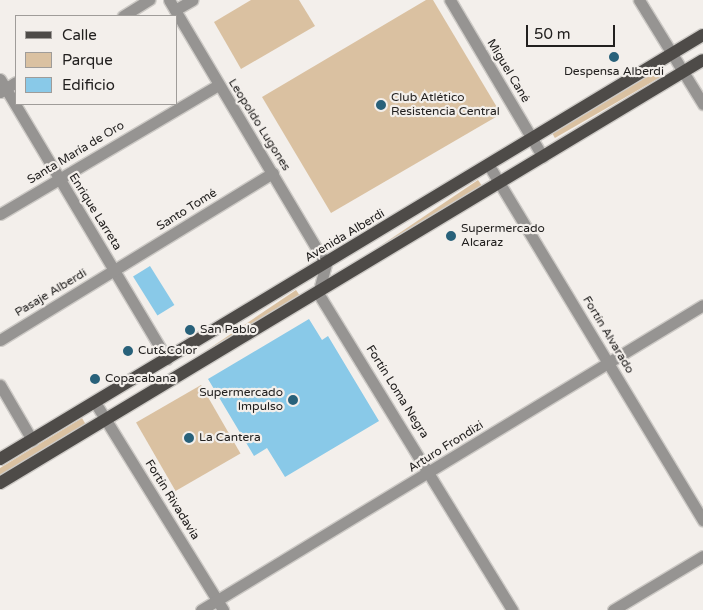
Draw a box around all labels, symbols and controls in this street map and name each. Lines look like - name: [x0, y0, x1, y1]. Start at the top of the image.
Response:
- legend: [15, 15, 178, 105]
- scale bar: [528, 15, 617, 47]
- text: 50 m: [534, 25, 571, 43]
- text: Calle: [62, 26, 97, 44]
- street label: Miguel Cané: [483, 37, 533, 105]
- text: Parque: [62, 51, 113, 69]
- marker: Despensa Alberdi: [608, 51, 620, 63]
- place label: Despensa Alberdi: [564, 65, 664, 79]
- text: Edificio: [62, 76, 115, 94]
- street label: Leopoldo Lugones: [225, 76, 293, 174]
- place label: Club Atlético Resistencia Central: [391, 91, 500, 119]
- marker: Club Atlético Resistencia Central: [375, 99, 387, 111]
- street label: Santa María de Oro: [25, 118, 127, 188]
- street label: Enrique Larreta: [66, 171, 124, 253]
- street label: Santo Tomé: [154, 186, 220, 234]
- street label: Avenida Alberdi: [302, 207, 388, 265]
- place label: Supermercado Alcaraz: [461, 222, 545, 250]
- marker: Supermercado Alcaraz: [445, 230, 457, 242]
- street label: Pasaje Alberdi: [13, 266, 89, 320]
- street label: Fortín Alvarado: [579, 294, 637, 376]
- place label: San Pablo: [200, 323, 257, 337]
- marker: San Pablo: [184, 324, 196, 336]
- street label: Fortín Loma Negra: [363, 343, 431, 441]
- place label: Cut&Color: [138, 344, 197, 358]
- marker: Cut&Color: [122, 345, 134, 357]
- place label: Copacabana: [105, 372, 176, 386]
- marker: Copacabana: [89, 373, 101, 385]
- place label: Supermercado Impulso: [199, 386, 283, 414]
- marker: Supermercado Impulso: [287, 394, 299, 406]
- street label: Arturo Frondizi: [406, 418, 486, 476]
- place label: La Cantera: [199, 431, 261, 445]
- marker: La Cantera: [183, 432, 195, 444]
- street label: Fortín Rivadavia: [142, 457, 202, 543]

